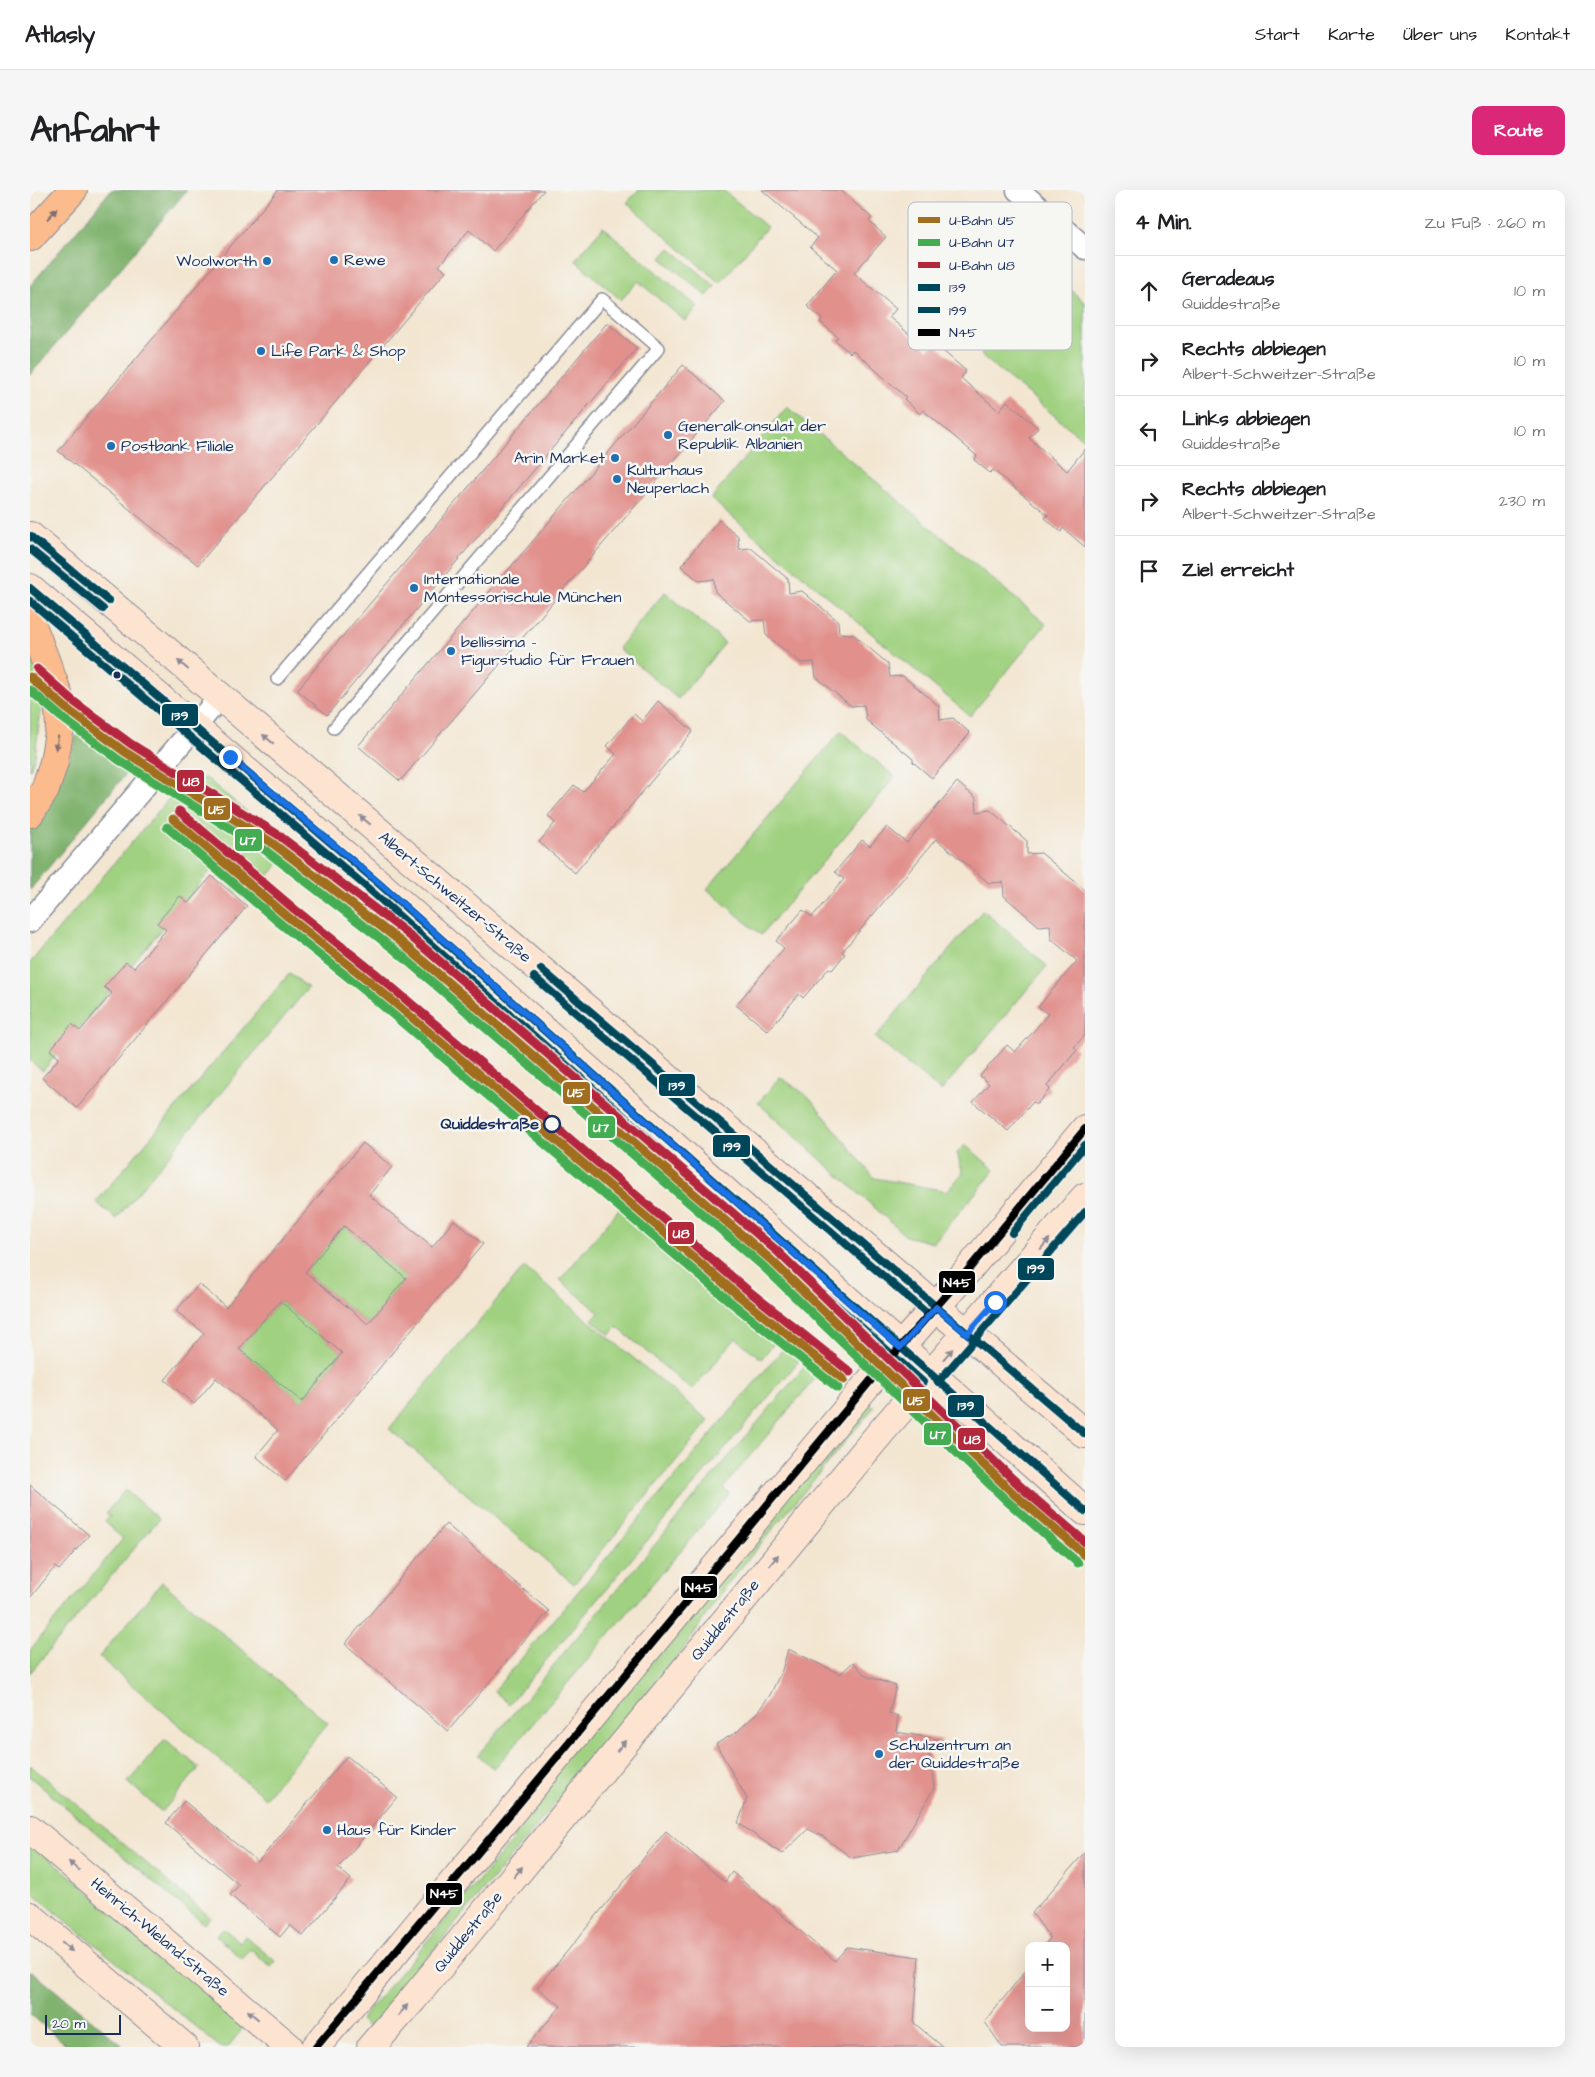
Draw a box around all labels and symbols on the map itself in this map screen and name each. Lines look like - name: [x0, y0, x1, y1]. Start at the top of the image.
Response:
- legend: [908, 202, 1072, 350]
- one-way arrow: [46, 207, 57, 220]
- text: U-Bahn U5: [949, 211, 1016, 231]
- text: U-Bahn U7: [949, 233, 1015, 253]
- place label: Rewe: [344, 249, 386, 271]
- place label: Woolworth: [176, 250, 257, 272]
- marker: Rewe: [328, 254, 340, 266]
- marker: Woolworth: [261, 255, 273, 267]
- text: U-Bahn U8: [949, 256, 1015, 276]
- text: 139: [949, 278, 966, 298]
- text: 199: [949, 301, 967, 321]
- text: N45: [949, 323, 977, 343]
- place label: Life Park & Shop: [271, 340, 406, 362]
- marker: Life Park & Shop: [255, 345, 267, 357]
- place label: Generalkonsulat der Republik Albanien: [678, 415, 826, 455]
- marker: Generalkonsulat der Republik Albanien: [662, 429, 674, 441]
- place label: Postbank Filiale: [121, 435, 234, 457]
- marker: Postbank Filiale: [105, 440, 117, 452]
- place label: Arin Market: [514, 447, 606, 469]
- marker: Arin Market: [609, 452, 621, 464]
- place label: Kulturhaus Neuperlach: [627, 459, 709, 499]
- marker: Kulturhaus Neuperlach: [611, 473, 623, 485]
- place label: Internationale Montessorischule München: [424, 568, 622, 608]
- marker: Internationale Montessorischule München: [408, 582, 420, 594]
- place label: bellissima - Figurstudio für Frauen: [461, 631, 634, 672]
- marker: bellissima - Figurstudio für Frauen: [445, 645, 457, 657]
- one-way arrow: [178, 659, 190, 671]
- unlabelled marker: [112, 670, 122, 680]
- line badge: 139: [161, 703, 199, 727]
- text: 139: [172, 706, 188, 726]
- one-way arrow: [262, 733, 275, 744]
- one-way arrow: [52, 736, 60, 752]
- route end: [219, 746, 242, 769]
- line badge: U8: [176, 769, 205, 793]
- text: U8: [183, 772, 199, 792]
- line badge: U5: [203, 797, 231, 821]
- text: U5: [208, 800, 227, 820]
- one-way arrow: [360, 814, 372, 826]
- street label: Albert-Schweitzer-Straße: [374, 826, 536, 968]
- line badge: U7: [234, 828, 263, 852]
- text: U7: [240, 831, 257, 851]
- line badge: 139: [658, 1073, 696, 1097]
- text: 139: [669, 1076, 685, 1096]
- line badge: U5: [562, 1081, 591, 1105]
- text: U5: [567, 1083, 586, 1103]
- place label: Quiddestraße: [440, 1113, 539, 1135]
- marker: Quiddestraße: [543, 1115, 561, 1133]
- line badge: U7: [587, 1115, 616, 1139]
- text: U7: [593, 1118, 610, 1138]
- line badge: 199: [712, 1134, 751, 1158]
- text: 199: [723, 1137, 741, 1157]
- line badge: U8: [667, 1221, 695, 1245]
- text: U8: [673, 1224, 689, 1244]
- one-way arrow: [1039, 1238, 1050, 1251]
- line badge: 199: [1017, 1257, 1055, 1281]
- text: 199: [1027, 1259, 1045, 1279]
- line badge: N45: [938, 1270, 976, 1294]
- text: N45: [943, 1273, 972, 1293]
- route start: [984, 1291, 1007, 1314]
- one-way arrow: [943, 1348, 954, 1361]
- line badge: U5: [902, 1388, 931, 1412]
- text: U5: [907, 1391, 926, 1411]
- line badge: 139: [947, 1394, 985, 1418]
- text: 139: [958, 1396, 974, 1416]
- line badge: U7: [923, 1422, 952, 1446]
- text: U7: [930, 1425, 947, 1445]
- line badge: U8: [957, 1427, 986, 1451]
- text: U8: [964, 1430, 980, 1450]
- one-way arrow: [768, 1554, 779, 1567]
- line badge: N45: [680, 1575, 718, 1599]
- street label: Quiddestraße: [685, 1575, 765, 1665]
- text: N45: [685, 1578, 714, 1598]
- place label: Schulzentrum an der Quiddestraße: [889, 1734, 1020, 1774]
- one-way arrow: [615, 1740, 626, 1753]
- marker: Schulzentrum an der Quiddestraße: [873, 1748, 885, 1760]
- place label: Haus für Kinder: [337, 1819, 456, 1841]
- marker: Haus für Kinder: [321, 1824, 333, 1836]
- one-way arrow: [68, 1860, 81, 1871]
- one-way arrow: [512, 1866, 523, 1879]
- street label: Heinrich-Wieland-Straße: [86, 1872, 234, 2002]
- line badge: N45: [425, 1882, 463, 1906]
- text: N45: [430, 1884, 459, 1904]
- street label: Quiddestraße: [428, 1887, 508, 1977]
- one-way arrow: [61, 1941, 73, 1952]
- one-way arrow: [397, 2005, 409, 2017]
- one-way arrow: [247, 2009, 260, 2020]
- scale bar: [45, 2012, 121, 2035]

